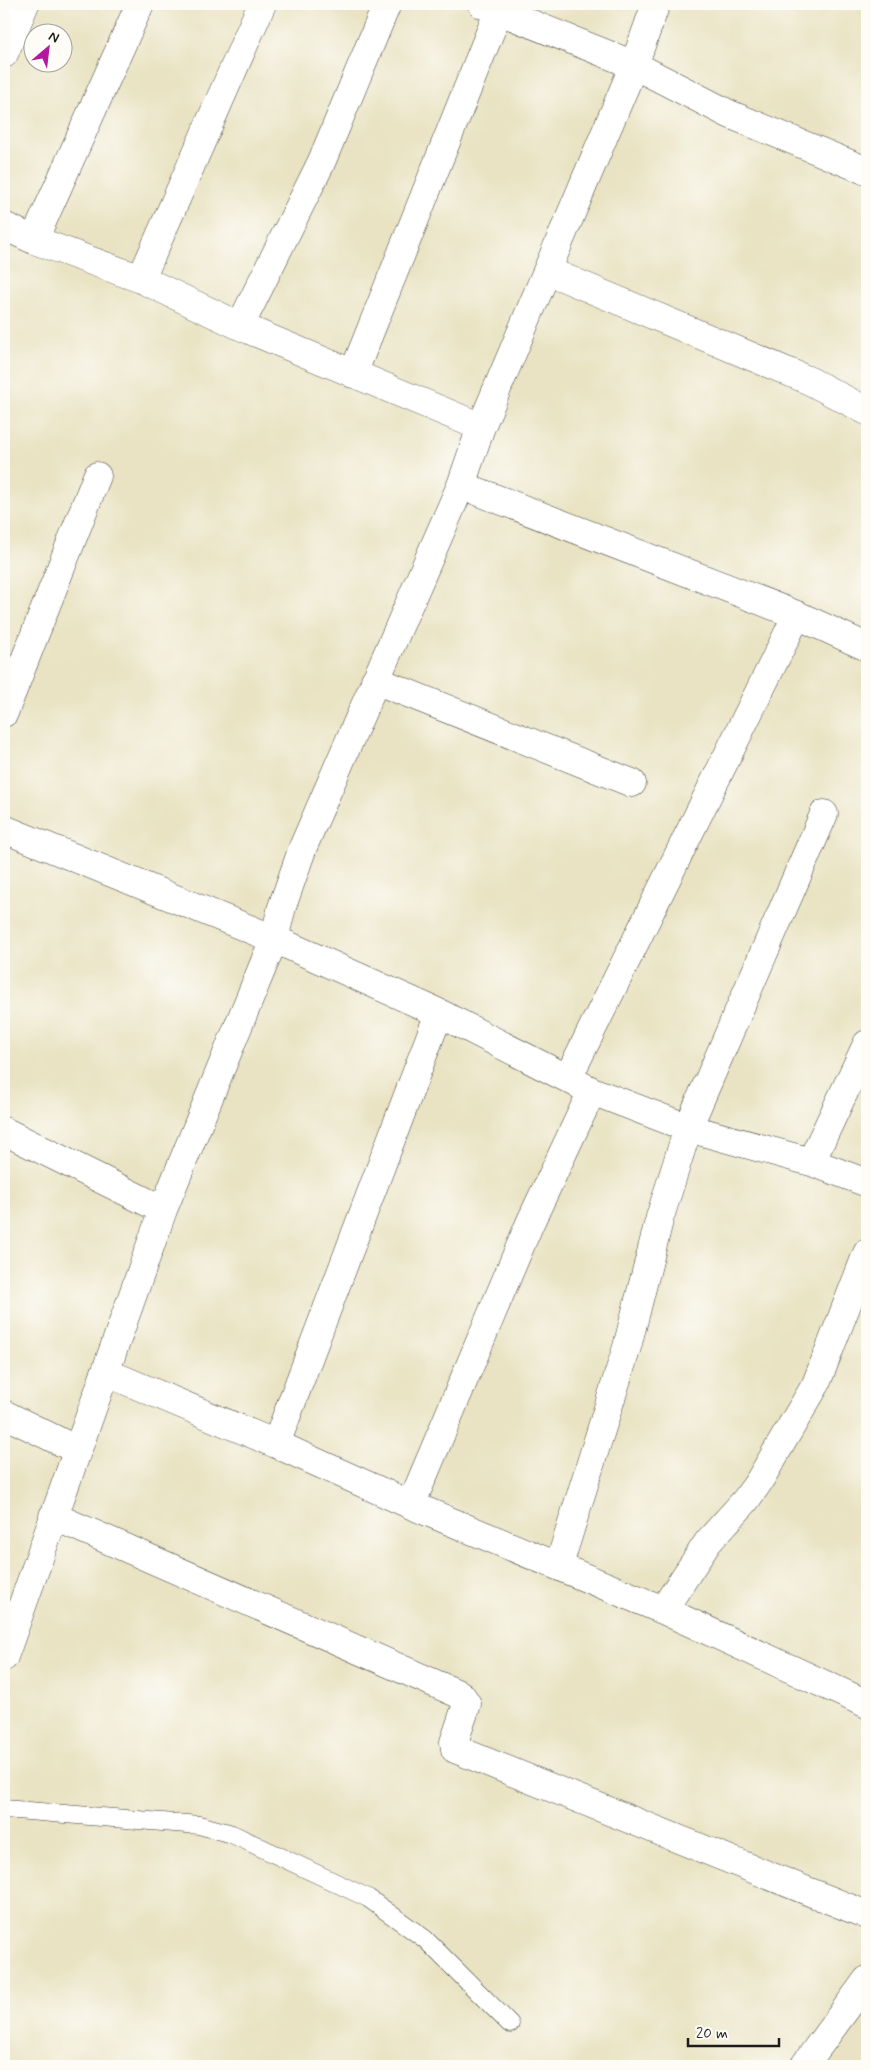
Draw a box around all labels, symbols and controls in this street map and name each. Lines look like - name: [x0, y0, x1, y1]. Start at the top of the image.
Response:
- north arrow: [22, 22, 72, 72]
- text: N: [45, 27, 62, 48]
- scale bar: [688, 2015, 780, 2047]
- text: 20 m: [696, 2024, 728, 2044]

